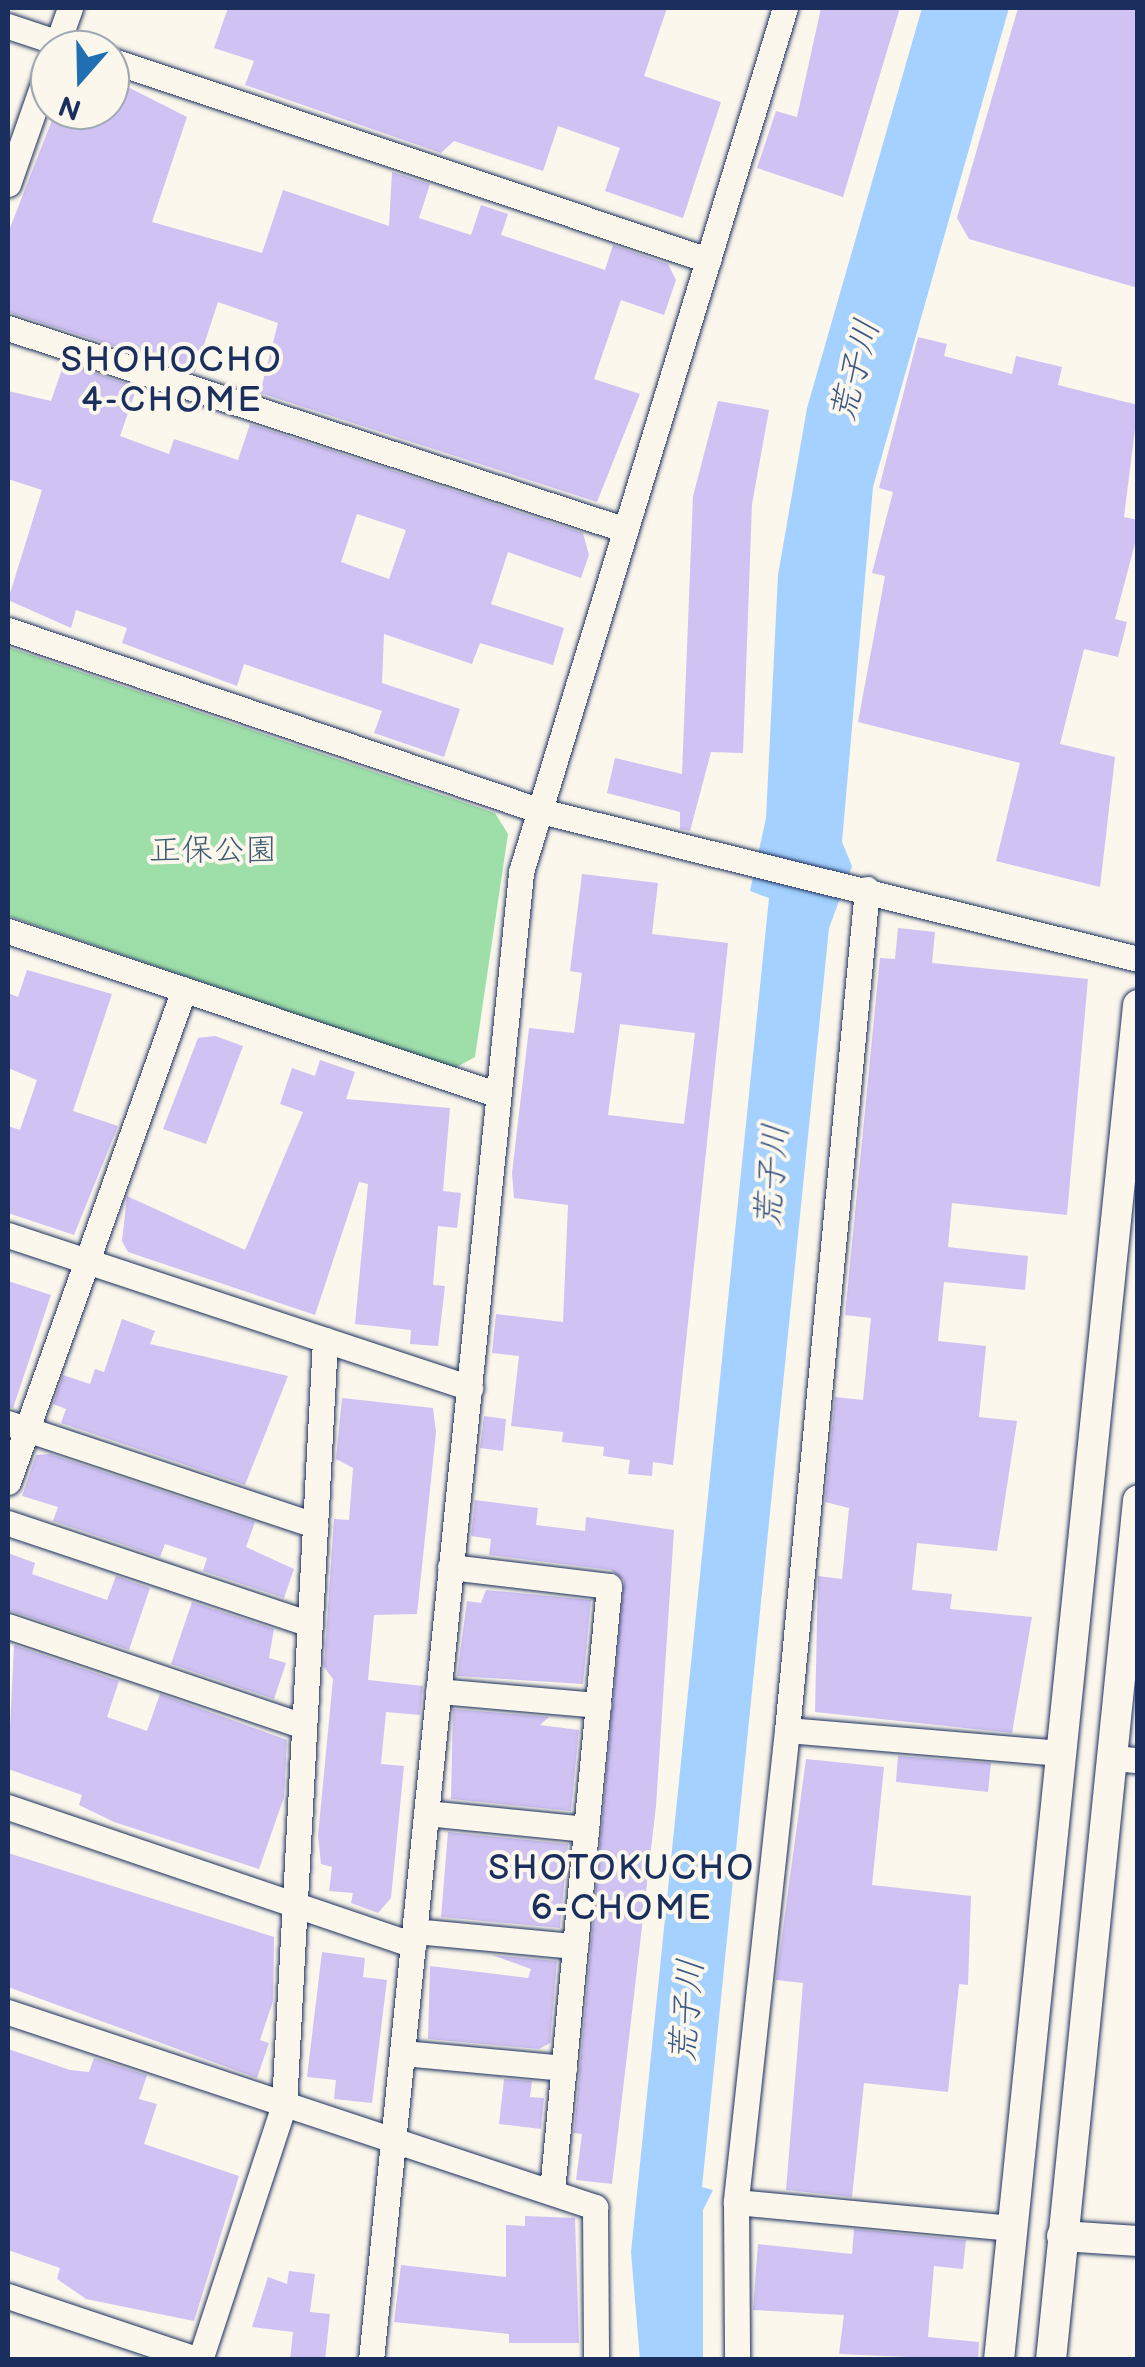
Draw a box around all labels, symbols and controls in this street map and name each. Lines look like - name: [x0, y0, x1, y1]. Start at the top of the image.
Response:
- north arrow: [30, 30, 130, 130]
- text: N: [55, 88, 86, 126]
- water label: 荒子川: [822, 315, 890, 427]
- district label: SHOHOCHO 4-CHOME: [61, 340, 283, 422]
- park label: 正保公園: [149, 832, 277, 870]
- water label: 荒子川: [748, 1122, 798, 1230]
- district label: SHOTOKUCHO 6-CHOME: [488, 1848, 756, 1930]
- water label: 荒子川: [663, 1957, 713, 2065]

